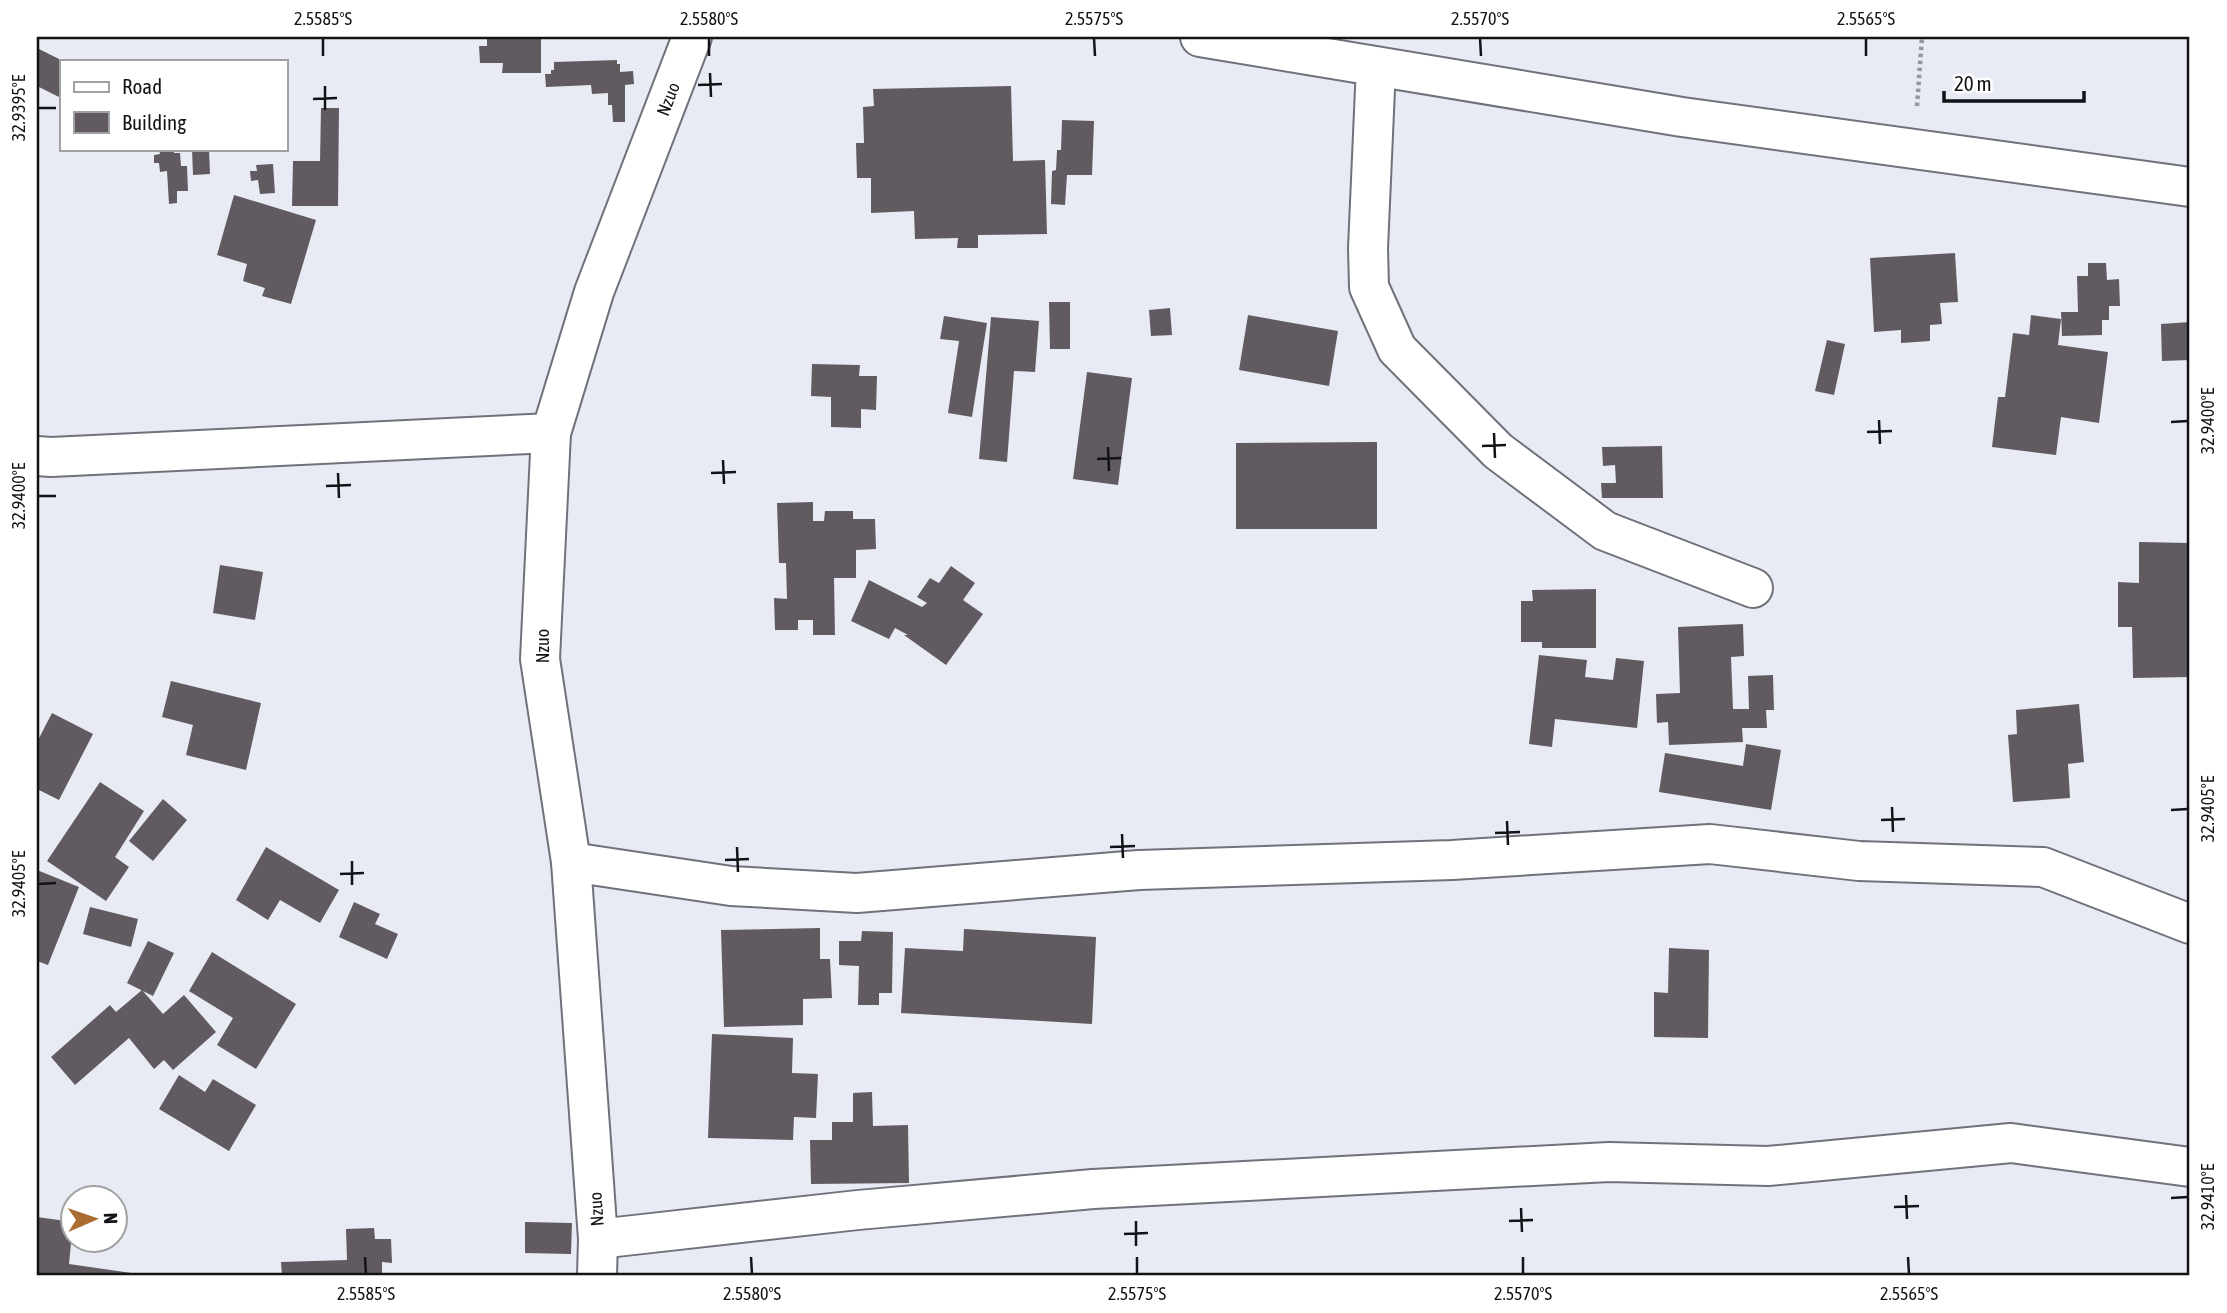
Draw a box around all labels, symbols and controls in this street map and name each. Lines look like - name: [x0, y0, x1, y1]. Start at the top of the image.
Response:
- text: 2.5585°S: [294, 8, 352, 29]
- text: 2.5580°S: [680, 8, 738, 29]
- text: 2.5575°S: [1065, 8, 1123, 29]
- text: 2.5570°S: [1451, 8, 1509, 29]
- text: 2.5565°S: [1837, 8, 1895, 29]
- legend: [60, 60, 287, 150]
- scale bar: [1944, 60, 2084, 104]
- text: 20 m: [1954, 71, 1992, 95]
- text: 32.9395°E: [8, 74, 29, 141]
- text: Road: [122, 74, 162, 98]
- street label: Nzuo: [652, 79, 684, 119]
- text: Building: [122, 110, 186, 134]
- text: 32.9400°E: [2197, 387, 2218, 454]
- text: 32.9400°E: [8, 462, 29, 529]
- street label: Nzuo: [532, 629, 553, 663]
- text: 32.9405°E: [2197, 775, 2218, 842]
- text: 32.9405°E: [8, 850, 29, 917]
- text: 32.9410°E: [2197, 1163, 2218, 1230]
- north arrow: [60, 1184, 130, 1254]
- street label: Nzuo: [584, 1191, 608, 1227]
- text: N: [100, 1212, 122, 1224]
- text: 2.5585°S: [337, 1283, 395, 1304]
- text: 2.5580°S: [723, 1283, 781, 1304]
- text: 2.5575°S: [1108, 1283, 1166, 1304]
- text: 2.5570°S: [1494, 1283, 1552, 1304]
- text: 2.5565°S: [1880, 1283, 1938, 1304]

